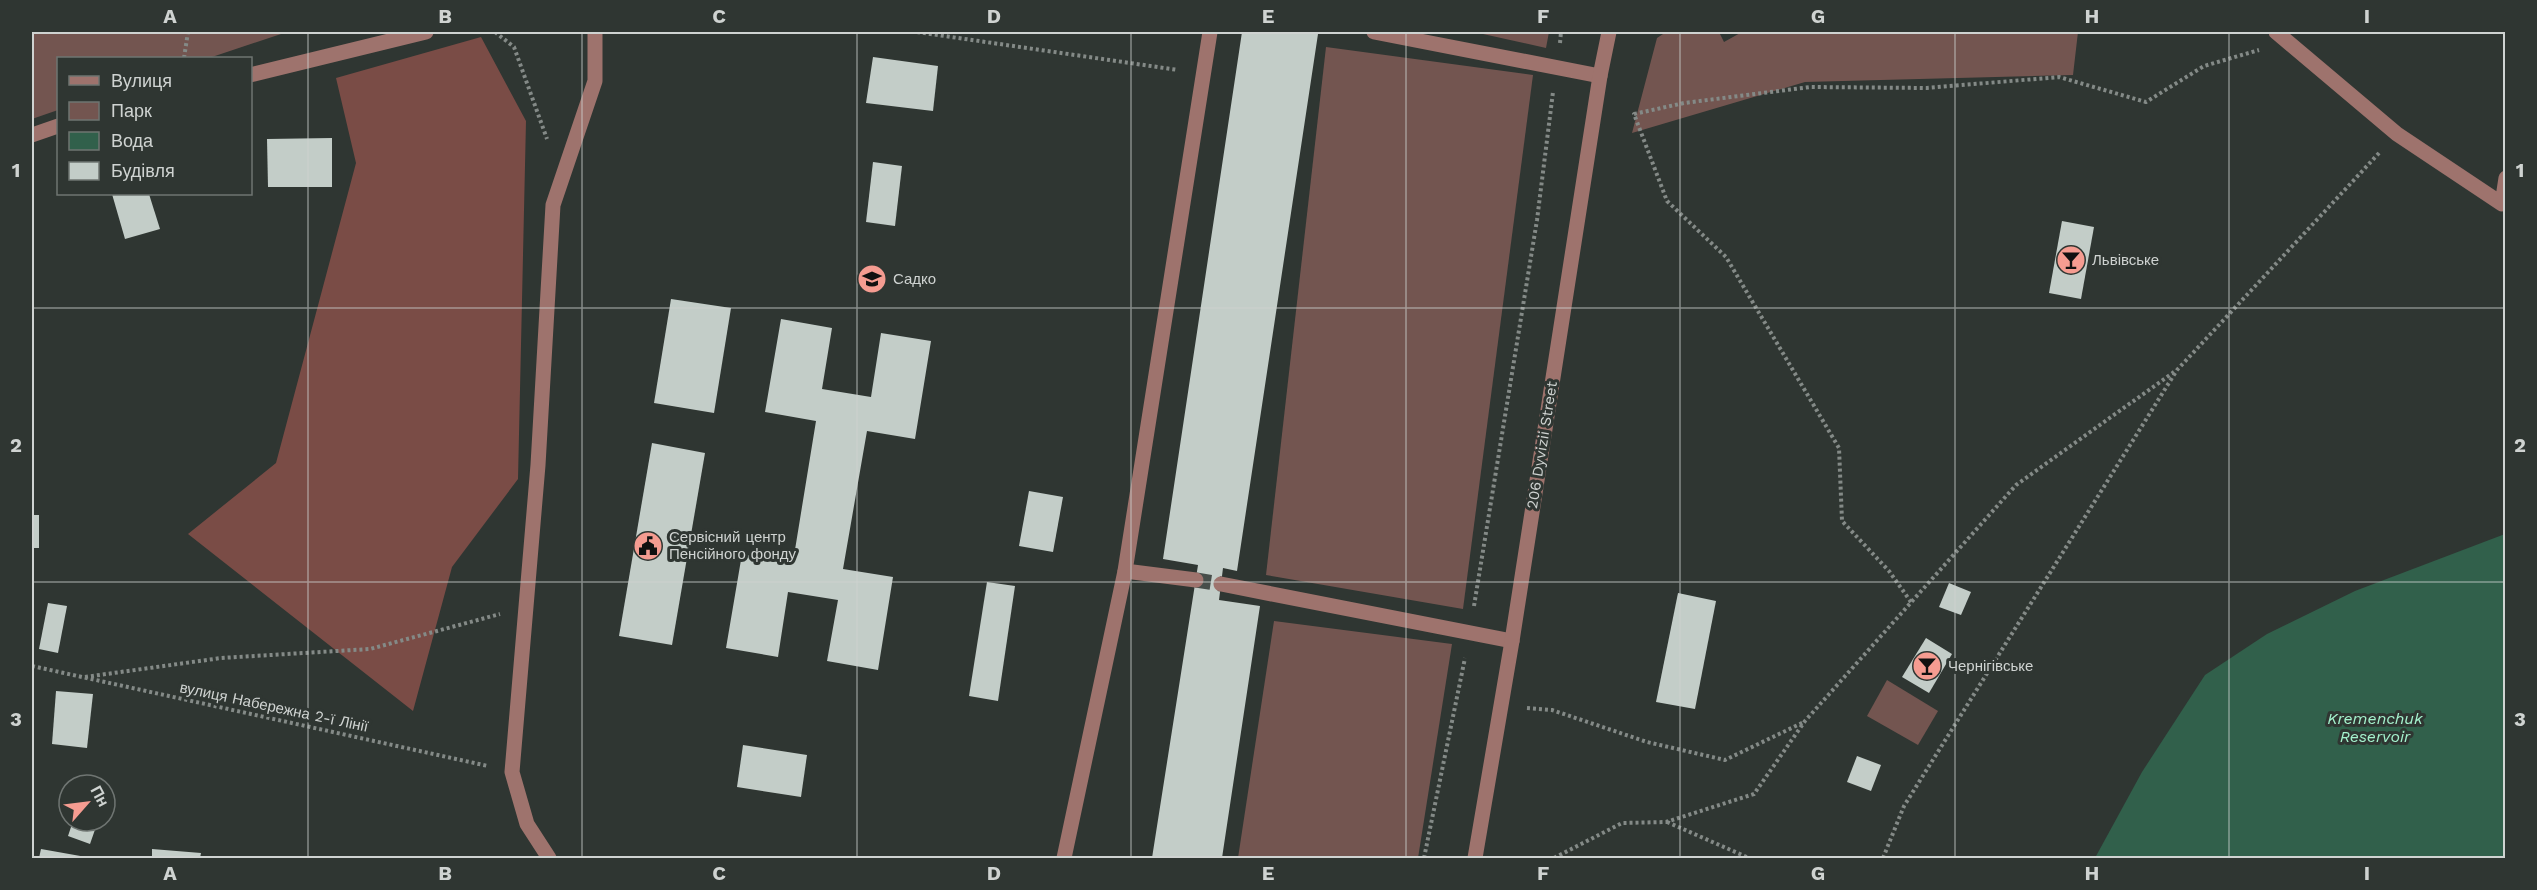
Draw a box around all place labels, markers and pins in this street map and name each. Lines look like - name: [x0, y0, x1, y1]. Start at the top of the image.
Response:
- bar icon: Львівське: [2055, 244, 2087, 276]
- place label: Львівське: [2092, 251, 2159, 269]
- school or university icon: Садко: [856, 263, 888, 295]
- place label: Садко: [893, 270, 936, 288]
- place label: Сервісний центр Пенсійного фонду: [669, 528, 797, 563]
- public building icon: Сервісний центр Пенсійного фонду: [632, 530, 664, 562]
- bar icon: Чернігівське: [1911, 650, 1943, 682]
- place label: Чернігівське: [1948, 657, 2033, 675]

